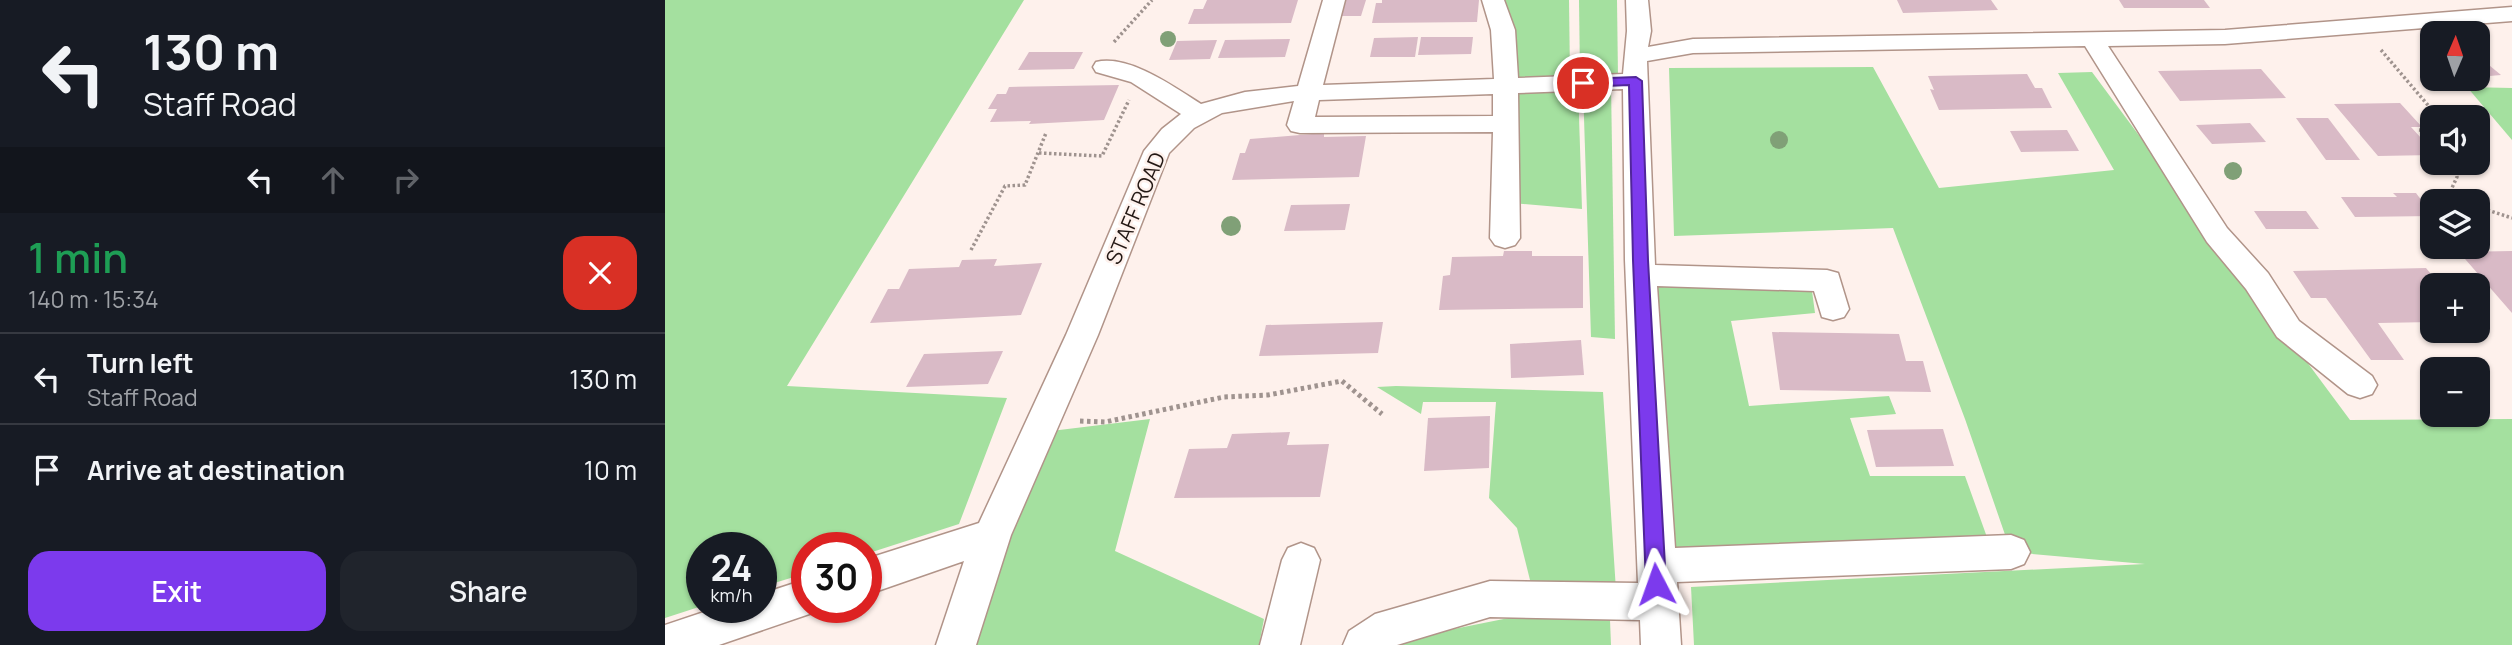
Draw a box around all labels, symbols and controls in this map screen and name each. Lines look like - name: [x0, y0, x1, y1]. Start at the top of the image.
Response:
- text: 130 m: [143, 18, 279, 85]
- north arrow: [2420, 21, 2490, 91]
- map controls: [2420, 21, 2490, 427]
- icon: left: [28, 28, 119, 119]
- pin: [1553, 53, 1613, 113]
- icon: arrive: [1564, 64, 1602, 102]
- text: Staff Road: [143, 82, 297, 126]
- button: sound: [2420, 105, 2490, 175]
- street label: STAFF ROAD: [1099, 148, 1171, 268]
- icon: left: [241, 161, 279, 199]
- icon: ahead: [314, 161, 352, 199]
- icon: right: [387, 161, 425, 199]
- button: layers: [2420, 189, 2490, 259]
- text: 1 min: [28, 228, 128, 286]
- button: close: [563, 236, 637, 310]
- button: +: [2420, 273, 2490, 343]
- text: 140 m · 15:34: [28, 283, 158, 315]
- text: Turn left: [87, 345, 194, 381]
- button: −: [2420, 357, 2490, 427]
- icon: left: [28, 360, 66, 398]
- text: 130 m: [569, 361, 637, 397]
- text: Staff Road: [87, 381, 198, 413]
- icon: arrive: [28, 451, 66, 489]
- text: Arrive at destination: [87, 452, 345, 488]
- text: 10 m: [584, 452, 637, 488]
- speed limit sign: 30: [791, 532, 882, 623]
- text: 24: [711, 544, 752, 592]
- position arrow: [1619, 547, 1693, 621]
- button: Exit: [28, 551, 326, 631]
- button: Share: [340, 551, 637, 631]
- text: km/h: [711, 583, 752, 607]

